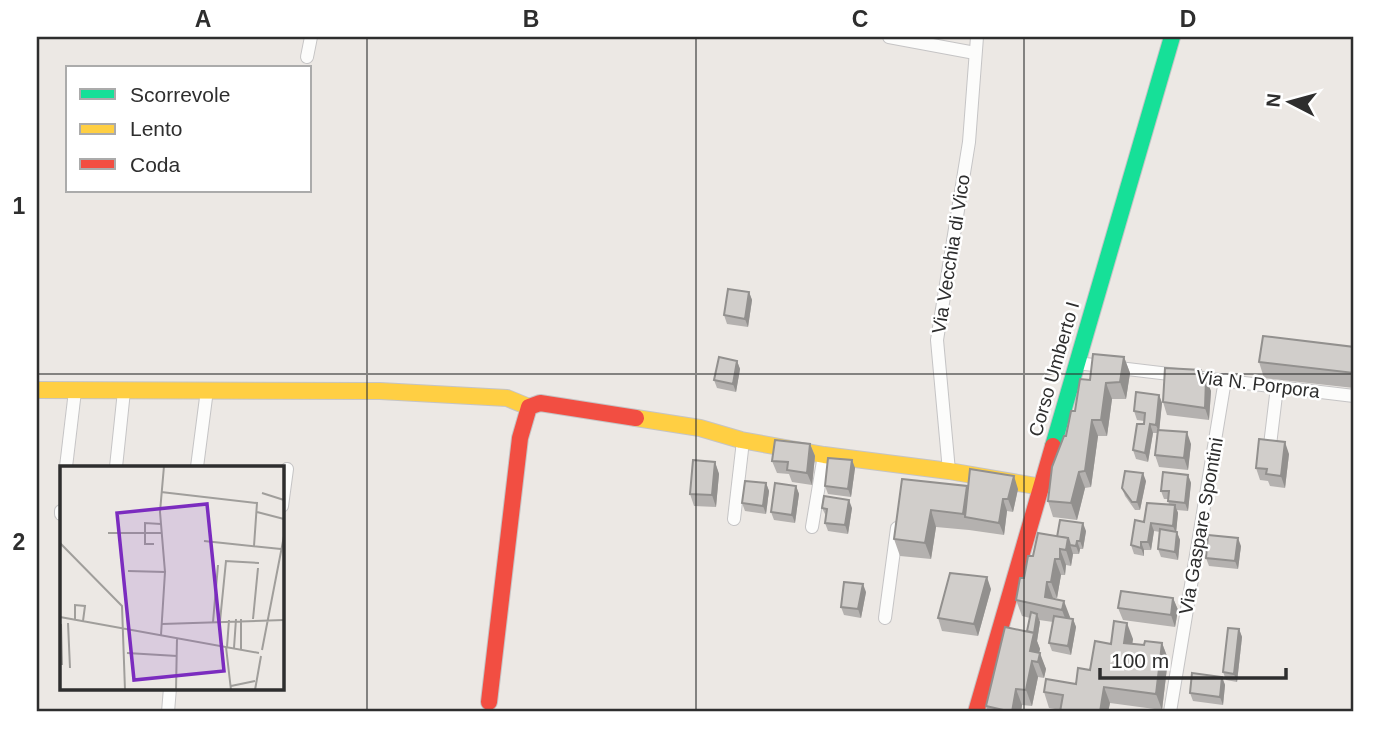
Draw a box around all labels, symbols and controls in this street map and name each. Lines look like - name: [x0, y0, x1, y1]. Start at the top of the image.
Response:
- text: A: [195, 6, 211, 32]
- text: B: [523, 6, 539, 32]
- text: C: [852, 6, 868, 32]
- text: D: [1180, 6, 1196, 32]
- legend: [66, 66, 312, 192]
- north arrow: [1254, 66, 1324, 136]
- text: Scorrevole: [130, 83, 230, 106]
- text: N: [1262, 92, 1285, 108]
- text: Lento: [130, 117, 183, 140]
- text: Coda: [130, 153, 181, 176]
- street label: Via Vecchia di Vico: [928, 173, 974, 335]
- text: 1: [13, 193, 26, 219]
- street label: Corso Umberto I: [1025, 299, 1083, 439]
- street label: Via N. Porpora: [1195, 366, 1321, 402]
- street label: Via Gaspare Spontini: [1175, 436, 1227, 616]
- inset map: [60, 466, 284, 690]
- text: 2: [13, 529, 25, 555]
- scale bar: [1100, 637, 1286, 681]
- text: 100 m: [1111, 649, 1169, 672]

